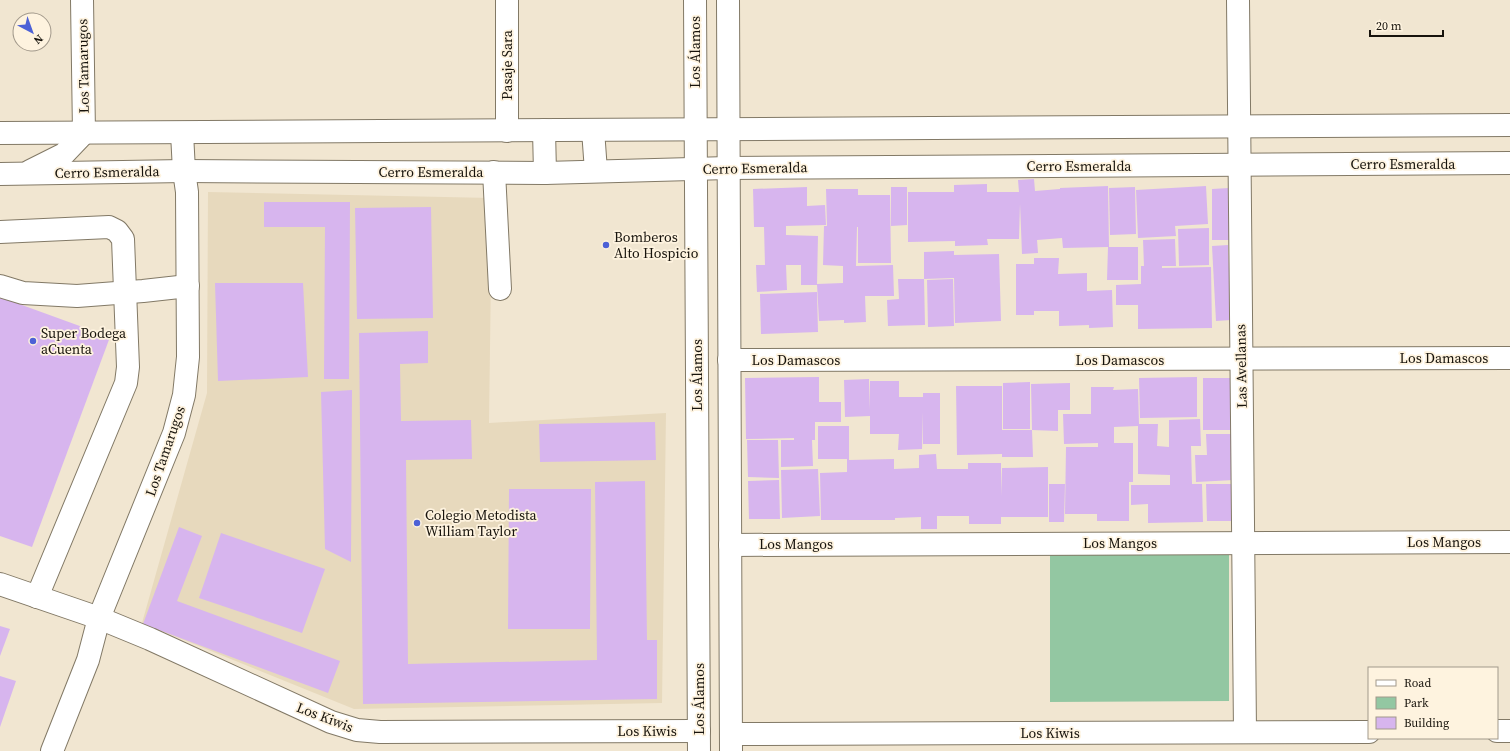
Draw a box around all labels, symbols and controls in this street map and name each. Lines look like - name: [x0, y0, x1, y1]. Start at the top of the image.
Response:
- north arrow: [12, 12, 52, 52]
- scale bar: [1370, 12, 1443, 38]
- street label: Los Álamos: [685, 16, 705, 88]
- text: 20 m: [1376, 18, 1402, 34]
- street label: Los Tamarugos: [72, 19, 94, 113]
- street label: Pasaje Sara: [497, 29, 517, 100]
- text: N: [30, 31, 46, 47]
- street label: Cerro Esmeralda: [1351, 154, 1456, 174]
- street label: Cerro Esmeralda: [1027, 156, 1132, 176]
- street label: Cerro Esmeralda: [702, 157, 808, 179]
- street label: Cerro Esmeralda: [54, 161, 160, 183]
- street label: Cerro Esmeralda: [379, 162, 484, 182]
- place label: Bomberos Alto Hospicio: [614, 227, 699, 263]
- marker: Bomberos Alto Hospicio: [601, 240, 611, 250]
- place label: Super Bodega aCuenta: [41, 323, 127, 359]
- street label: Las Avellanas: [1230, 324, 1252, 408]
- marker: Super Bodega aCuenta: [28, 336, 38, 346]
- street label: Los Álamos: [687, 339, 707, 411]
- street label: Los Damascos: [1400, 348, 1488, 368]
- street label: Los Damascos: [752, 350, 840, 370]
- street label: Los Damascos: [1076, 350, 1164, 370]
- street label: Los Tamarugos: [140, 403, 190, 499]
- place label: Colegio Metodista William Taylor: [425, 505, 538, 541]
- marker: Colegio Metodista William Taylor: [412, 518, 422, 528]
- street label: Los Mangos: [1407, 532, 1481, 552]
- street label: Los Mangos: [1083, 533, 1157, 553]
- street label: Los Mangos: [759, 534, 833, 554]
- street label: Los Álamos: [689, 663, 709, 735]
- legend: [1368, 667, 1498, 739]
- text: Road: [1404, 675, 1431, 691]
- text: Park: [1404, 695, 1429, 711]
- street label: Los Kiwis: [294, 697, 356, 737]
- text: Building: [1404, 715, 1449, 731]
- street label: Los Kiwis: [617, 721, 677, 741]
- street label: Los Kiwis: [1020, 723, 1080, 743]

